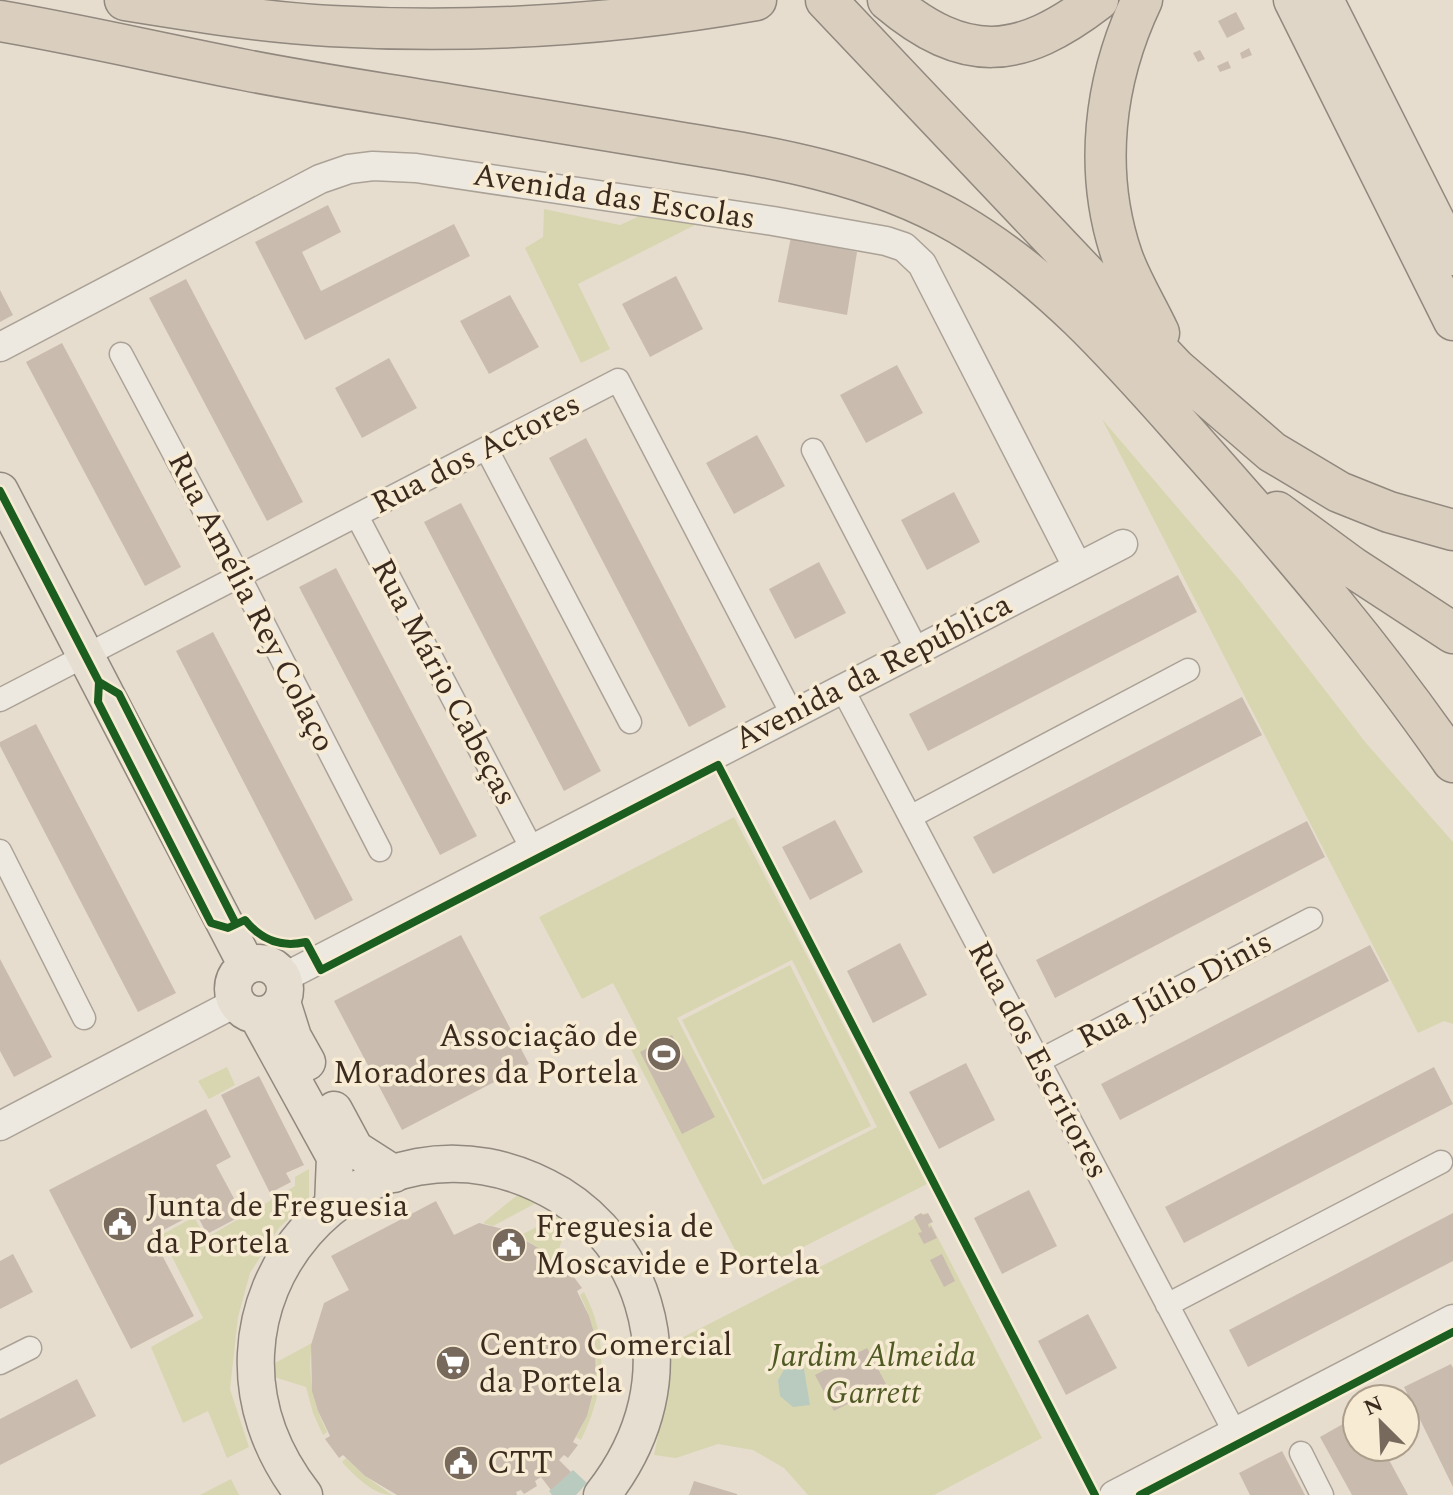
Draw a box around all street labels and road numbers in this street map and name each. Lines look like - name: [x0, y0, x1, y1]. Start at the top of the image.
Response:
- street label: Avenida das Escolas: [469, 150, 759, 244]
- street label: Rua dos Actores: [363, 380, 589, 528]
- street label: Rua Amélia Rey Colaço: [154, 443, 348, 761]
- street label: Rua Mário Cabeças: [358, 549, 530, 815]
- street label: Avenida da República: [725, 581, 1021, 763]
- street label: Rua Júlio Dinis: [1069, 918, 1281, 1062]
- street label: Rua dos Escritores: [955, 932, 1121, 1188]

